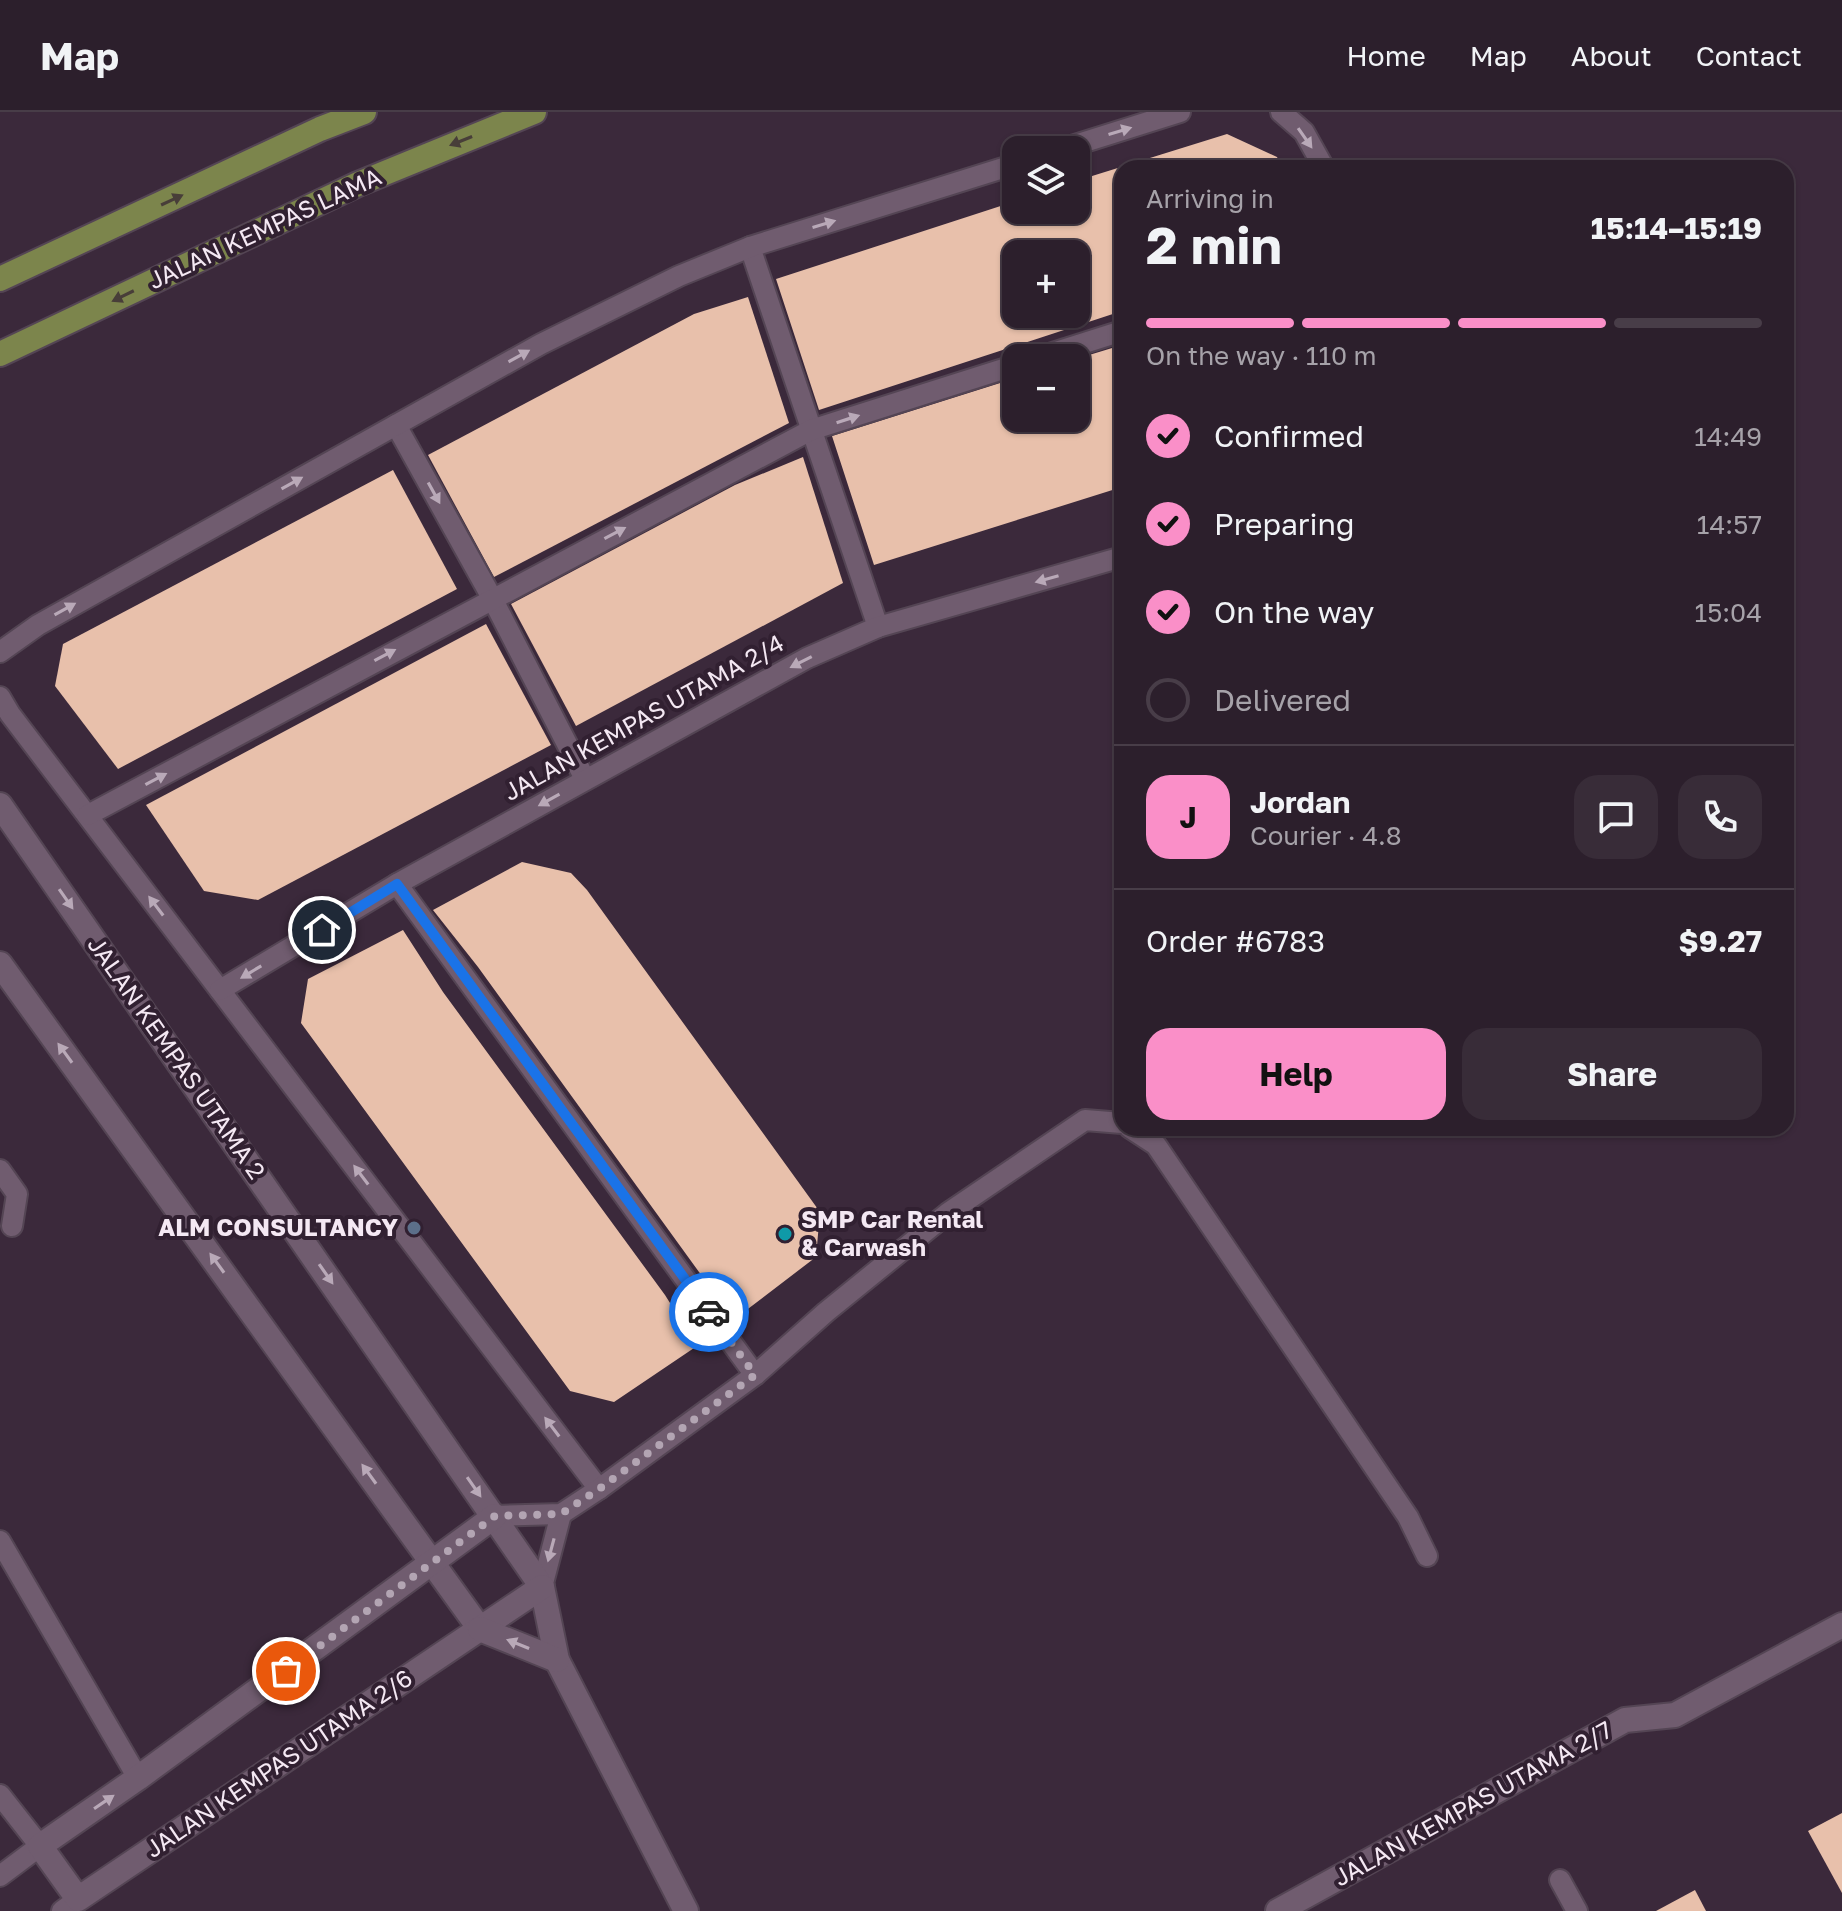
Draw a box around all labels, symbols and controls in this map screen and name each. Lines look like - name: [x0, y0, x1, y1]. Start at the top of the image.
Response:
- text: Map: [40, 33, 119, 78]
- text: Home: [1347, 39, 1426, 72]
- text: Map: [1470, 39, 1527, 72]
- text: About: [1571, 39, 1652, 72]
- text: Contact: [1696, 39, 1802, 72]
- one-way arrow: [1108, 124, 1132, 137]
- one-way arrow: [1297, 127, 1312, 148]
- one-way arrow: [449, 135, 473, 148]
- map controls: [1002, 136, 1090, 432]
- button: layers: [1002, 136, 1090, 224]
- street label: JALAN KEMPAS LAMA: [143, 161, 385, 294]
- text: Arriving in: [1146, 183, 1274, 214]
- one-way arrow: [161, 193, 184, 206]
- text: 15:14–15:19: [1591, 210, 1762, 246]
- text: 2 min: [1146, 213, 1282, 275]
- one-way arrow: [812, 217, 836, 230]
- button: +: [1002, 240, 1090, 328]
- one-way arrow: [111, 289, 135, 303]
- text: On the way · 110 m: [1146, 340, 1377, 371]
- button: −: [1002, 344, 1090, 432]
- one-way arrow: [508, 350, 530, 364]
- one-way arrow: [836, 412, 860, 424]
- icon: check: [1146, 414, 1190, 458]
- text: Confirmed: [1214, 418, 1364, 454]
- text: 14:49: [1694, 421, 1762, 452]
- one-way arrow: [281, 476, 303, 490]
- one-way arrow: [427, 482, 441, 504]
- icon: check: [1146, 502, 1190, 546]
- text: Preparing: [1214, 506, 1355, 542]
- text: 14:57: [1697, 509, 1762, 540]
- one-way arrow: [603, 527, 626, 540]
- one-way arrow: [1035, 573, 1060, 585]
- icon: check: [1146, 590, 1190, 634]
- text: On the way: [1214, 594, 1374, 630]
- text: 15:04: [1695, 597, 1762, 628]
- one-way arrow: [54, 603, 76, 617]
- street label: JALAN KEMPAS UTAMA 2/4: [498, 628, 788, 806]
- one-way arrow: [374, 649, 397, 662]
- one-way arrow: [790, 655, 813, 668]
- text: Delivered: [1214, 682, 1351, 718]
- one-way arrow: [145, 772, 168, 785]
- button: chat: [1574, 775, 1658, 859]
- button: phone: [1678, 775, 1762, 859]
- text: Jordan: [1250, 784, 1350, 820]
- one-way arrow: [538, 793, 560, 807]
- text: J: [1179, 799, 1197, 835]
- text: Courier · 4.8: [1250, 820, 1402, 851]
- one-way arrow: [58, 889, 73, 910]
- one-way arrow: [149, 896, 165, 916]
- pin: [288, 896, 356, 964]
- icon: home: [300, 908, 344, 952]
- text: Order #6783: [1146, 923, 1325, 959]
- text: $9.27: [1679, 923, 1762, 959]
- street label: JALAN KEMPAS UTAMA 2: [82, 930, 272, 1184]
- one-way arrow: [240, 965, 262, 979]
- button: Help: [1146, 1028, 1446, 1120]
- button: Share: [1462, 1028, 1762, 1120]
- one-way arrow: [57, 1042, 73, 1063]
- one-way arrow: [353, 1165, 369, 1185]
- place label: SMP Car Rental & Carwash: [801, 1204, 983, 1261]
- place label: ALM CONSULTANCY: [158, 1212, 398, 1241]
- marker: ALM CONSULTANCY: [405, 1219, 423, 1237]
- marker: SMP Car Rental & Carwash: [776, 1225, 794, 1243]
- one-way arrow: [210, 1253, 225, 1274]
- one-way arrow: [318, 1263, 333, 1284]
- courier: [669, 1272, 749, 1352]
- icon: car: [687, 1290, 731, 1334]
- one-way arrow: [544, 1417, 560, 1437]
- one-way arrow: [362, 1464, 378, 1484]
- one-way arrow: [466, 1477, 481, 1498]
- one-way arrow: [545, 1538, 557, 1563]
- pin: [252, 1637, 320, 1705]
- one-way arrow: [506, 1637, 530, 1650]
- icon: bag: [264, 1649, 308, 1693]
- street label: JALAN KEMPAS UTAMA 2/6: [139, 1663, 417, 1863]
- street label: JALAN KEMPAS UTAMA 2/7: [1328, 1714, 1616, 1891]
- one-way arrow: [93, 1795, 114, 1810]

